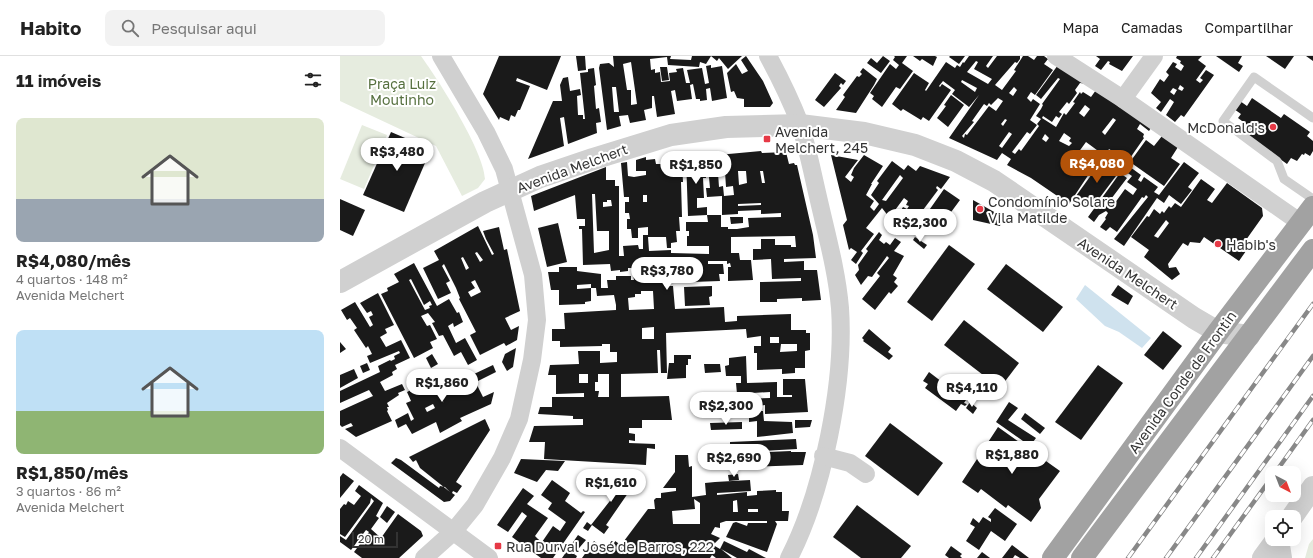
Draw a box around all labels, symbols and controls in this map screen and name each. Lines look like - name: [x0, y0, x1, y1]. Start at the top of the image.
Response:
- search box: [105, 10, 385, 46]
- text: Habito: [20, 16, 81, 39]
- icon: search: [119, 17, 141, 39]
- text: Pesquisar aqui: [151, 19, 257, 37]
- text: Mapa: [1062, 19, 1099, 36]
- text: Camadas: [1121, 19, 1183, 36]
- text: Compartilhar: [1205, 19, 1293, 36]
- icon: filters: [302, 69, 324, 91]
- text: 11 imóveis: [16, 70, 101, 91]
- park label: Praça Luiz Moutinho: [368, 75, 436, 108]
- place label: McDonald's: [1187, 119, 1265, 136]
- marker: McDonald's: [1268, 122, 1278, 132]
- place label: Avenida Melchert, 245: [775, 123, 868, 156]
- marker: Avenida Melchert, 245: [762, 134, 772, 144]
- pin: R$3,480: [360, 138, 434, 172]
- street label: Avenida Melchert: [514, 140, 630, 196]
- text: R$3,480: [370, 143, 424, 159]
- icon: home: [134, 144, 206, 216]
- pin: R$4,080: [1060, 150, 1134, 184]
- pin: R$1,850: [659, 151, 733, 185]
- text: R$4,080: [1069, 155, 1125, 171]
- text: R$1,850: [669, 156, 723, 172]
- place label: Condomínio Solare Vila Matilde: [988, 193, 1115, 226]
- marker: Condomínio Solare Vila Matilde: [975, 204, 985, 214]
- pin: R$2,300: [883, 209, 957, 243]
- text: R$2,300: [893, 214, 947, 230]
- street label: Avenida Melchert: [1075, 233, 1181, 313]
- place label: Habib's: [1226, 236, 1276, 253]
- marker: Habib's: [1213, 239, 1223, 249]
- text: R$4,080/mês: [16, 250, 131, 271]
- pin: R$3,780: [630, 257, 704, 291]
- text: R$3,780: [640, 262, 694, 278]
- text: 4 quartos · 148 m²: [16, 271, 128, 287]
- text: Avenida Melchert: [16, 287, 124, 303]
- street label: Avenida Conde de Frontin: [1125, 307, 1239, 457]
- icon: home: [134, 356, 206, 428]
- pin: R$1,860: [405, 369, 479, 403]
- text: R$1,860: [415, 374, 469, 390]
- pin: R$4,110: [935, 374, 1009, 408]
- text: R$4,110: [946, 379, 998, 395]
- pin: R$2,300: [689, 392, 763, 426]
- text: R$2,300: [699, 397, 753, 413]
- pin: R$1,880: [975, 441, 1049, 475]
- pin: R$2,690: [697, 444, 771, 478]
- text: R$1,880: [985, 446, 1039, 462]
- text: R$2,690: [707, 449, 761, 465]
- text: R$1,850/mês: [16, 462, 128, 483]
- north arrow: [1265, 466, 1301, 502]
- map controls: [1265, 466, 1301, 546]
- pin: R$1,610: [574, 469, 648, 503]
- text: R$1,610: [585, 474, 637, 490]
- text: 3 quartos · 86 m²: [16, 483, 121, 499]
- text: Avenida Melchert: [16, 499, 124, 515]
- button: locate: [1265, 510, 1301, 546]
- scale bar: [352, 530, 398, 549]
- text: 20 m: [358, 532, 384, 545]
- place label: Rua Durval José de Barros, 222: [506, 538, 714, 555]
- marker: Rua Durval José de Barros, 222: [493, 541, 503, 551]

